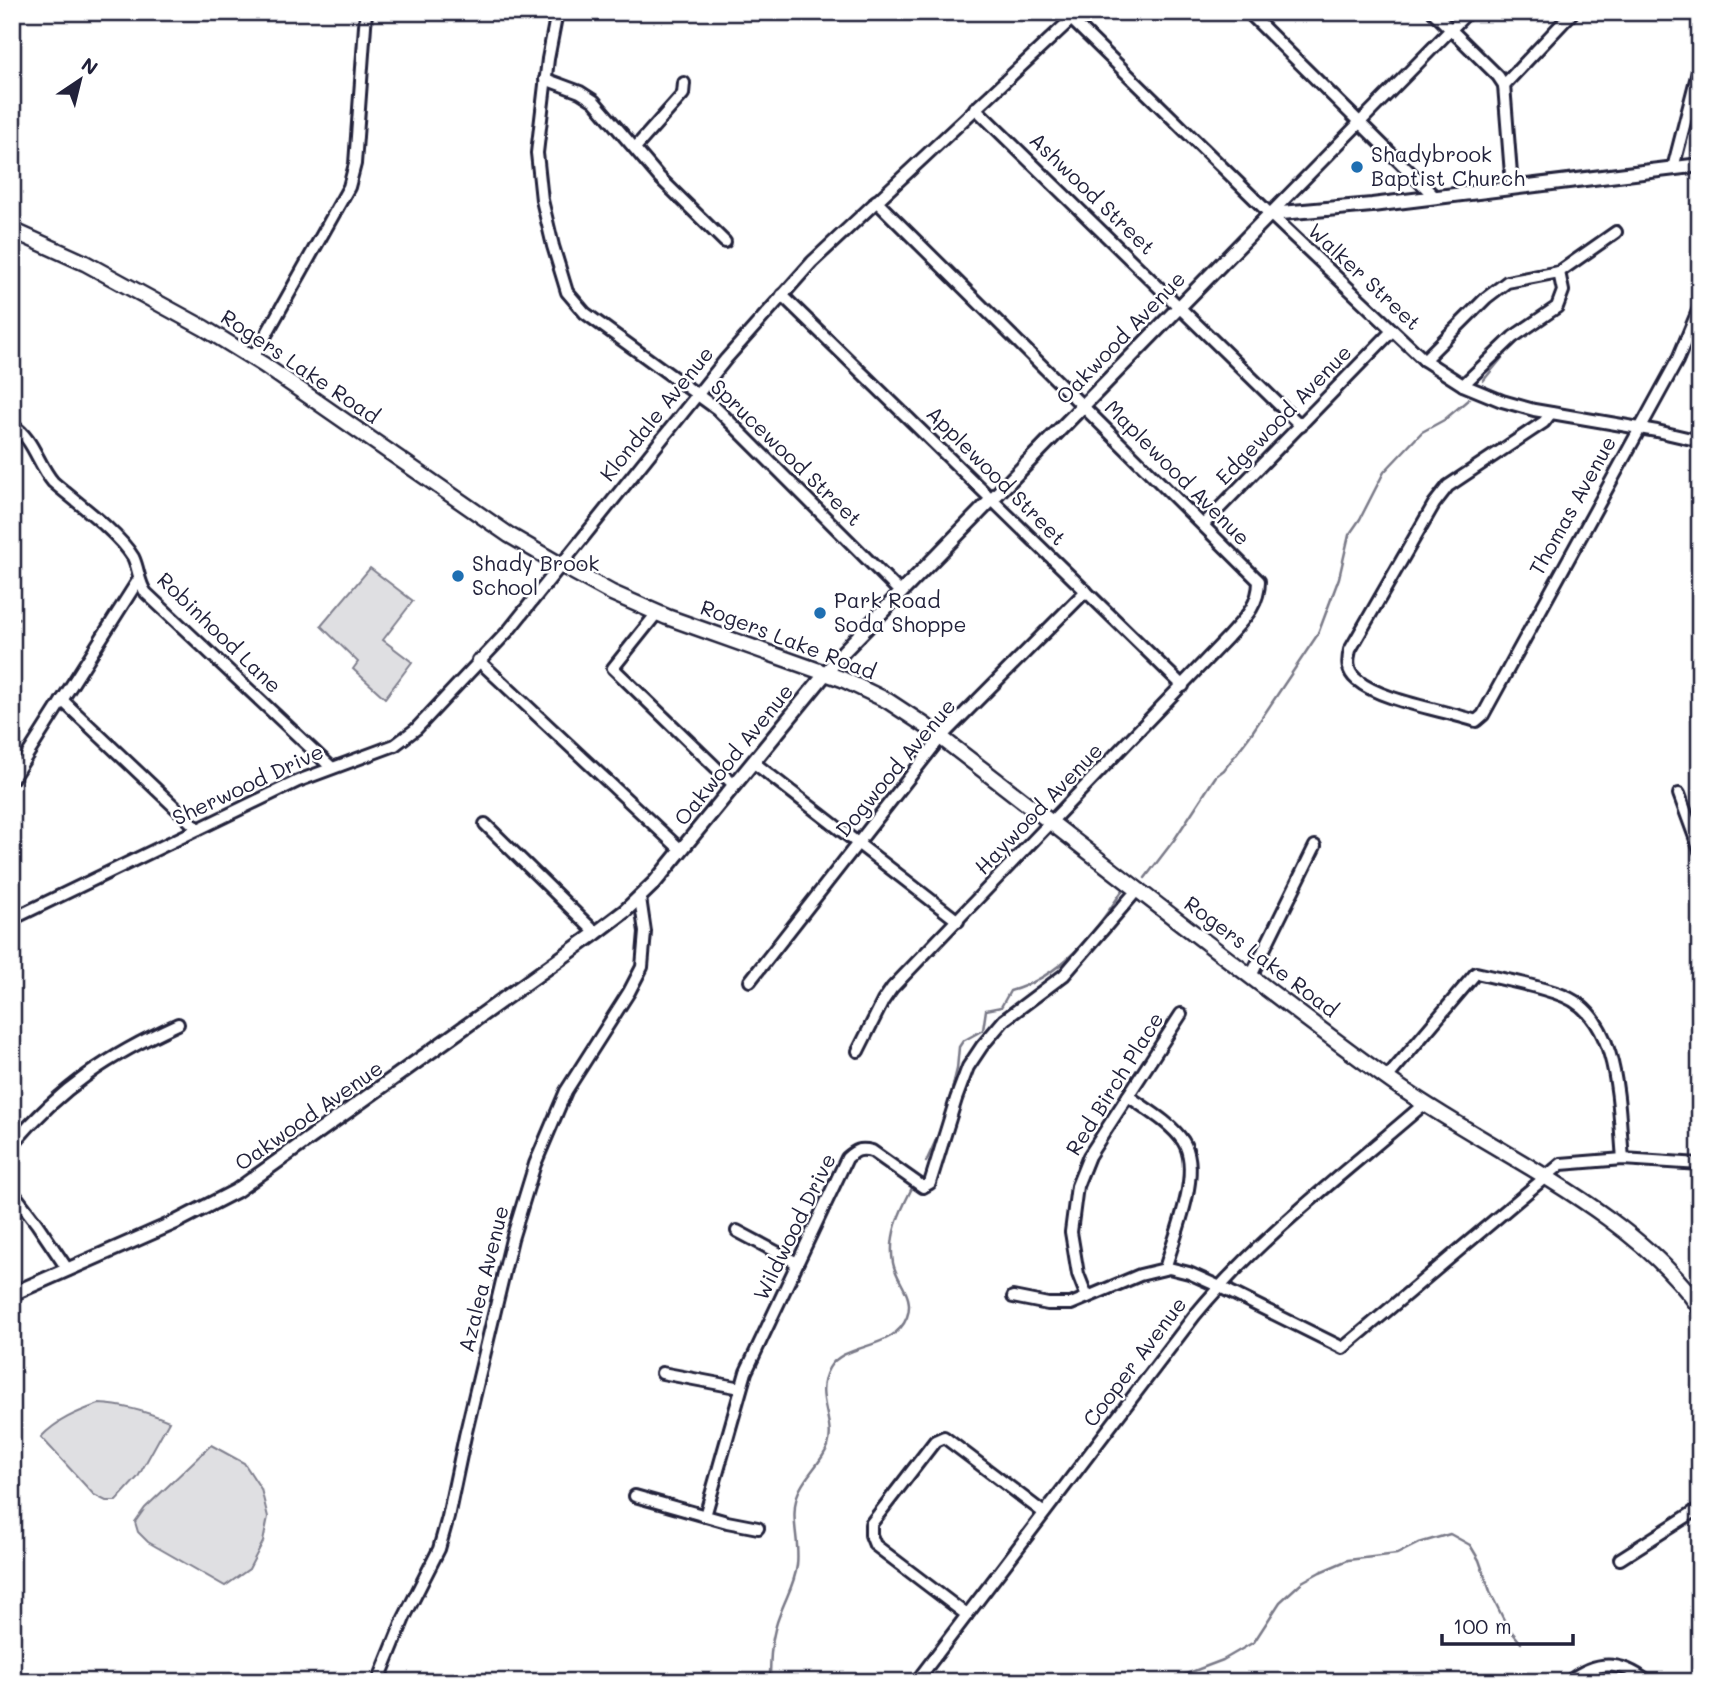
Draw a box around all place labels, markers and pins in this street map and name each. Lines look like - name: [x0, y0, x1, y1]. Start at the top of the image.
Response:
- place label: Shadybrook Baptist Church: [1371, 140, 1525, 191]
- marker: Shadybrook Baptist Church: [1349, 159, 1365, 175]
- place label: Shady Brook School: [472, 549, 599, 600]
- marker: Shady Brook School: [450, 568, 466, 584]
- place label: Park Road Soda Shoppe: [834, 586, 966, 637]
- marker: Park Road Soda Shoppe: [812, 605, 828, 621]

